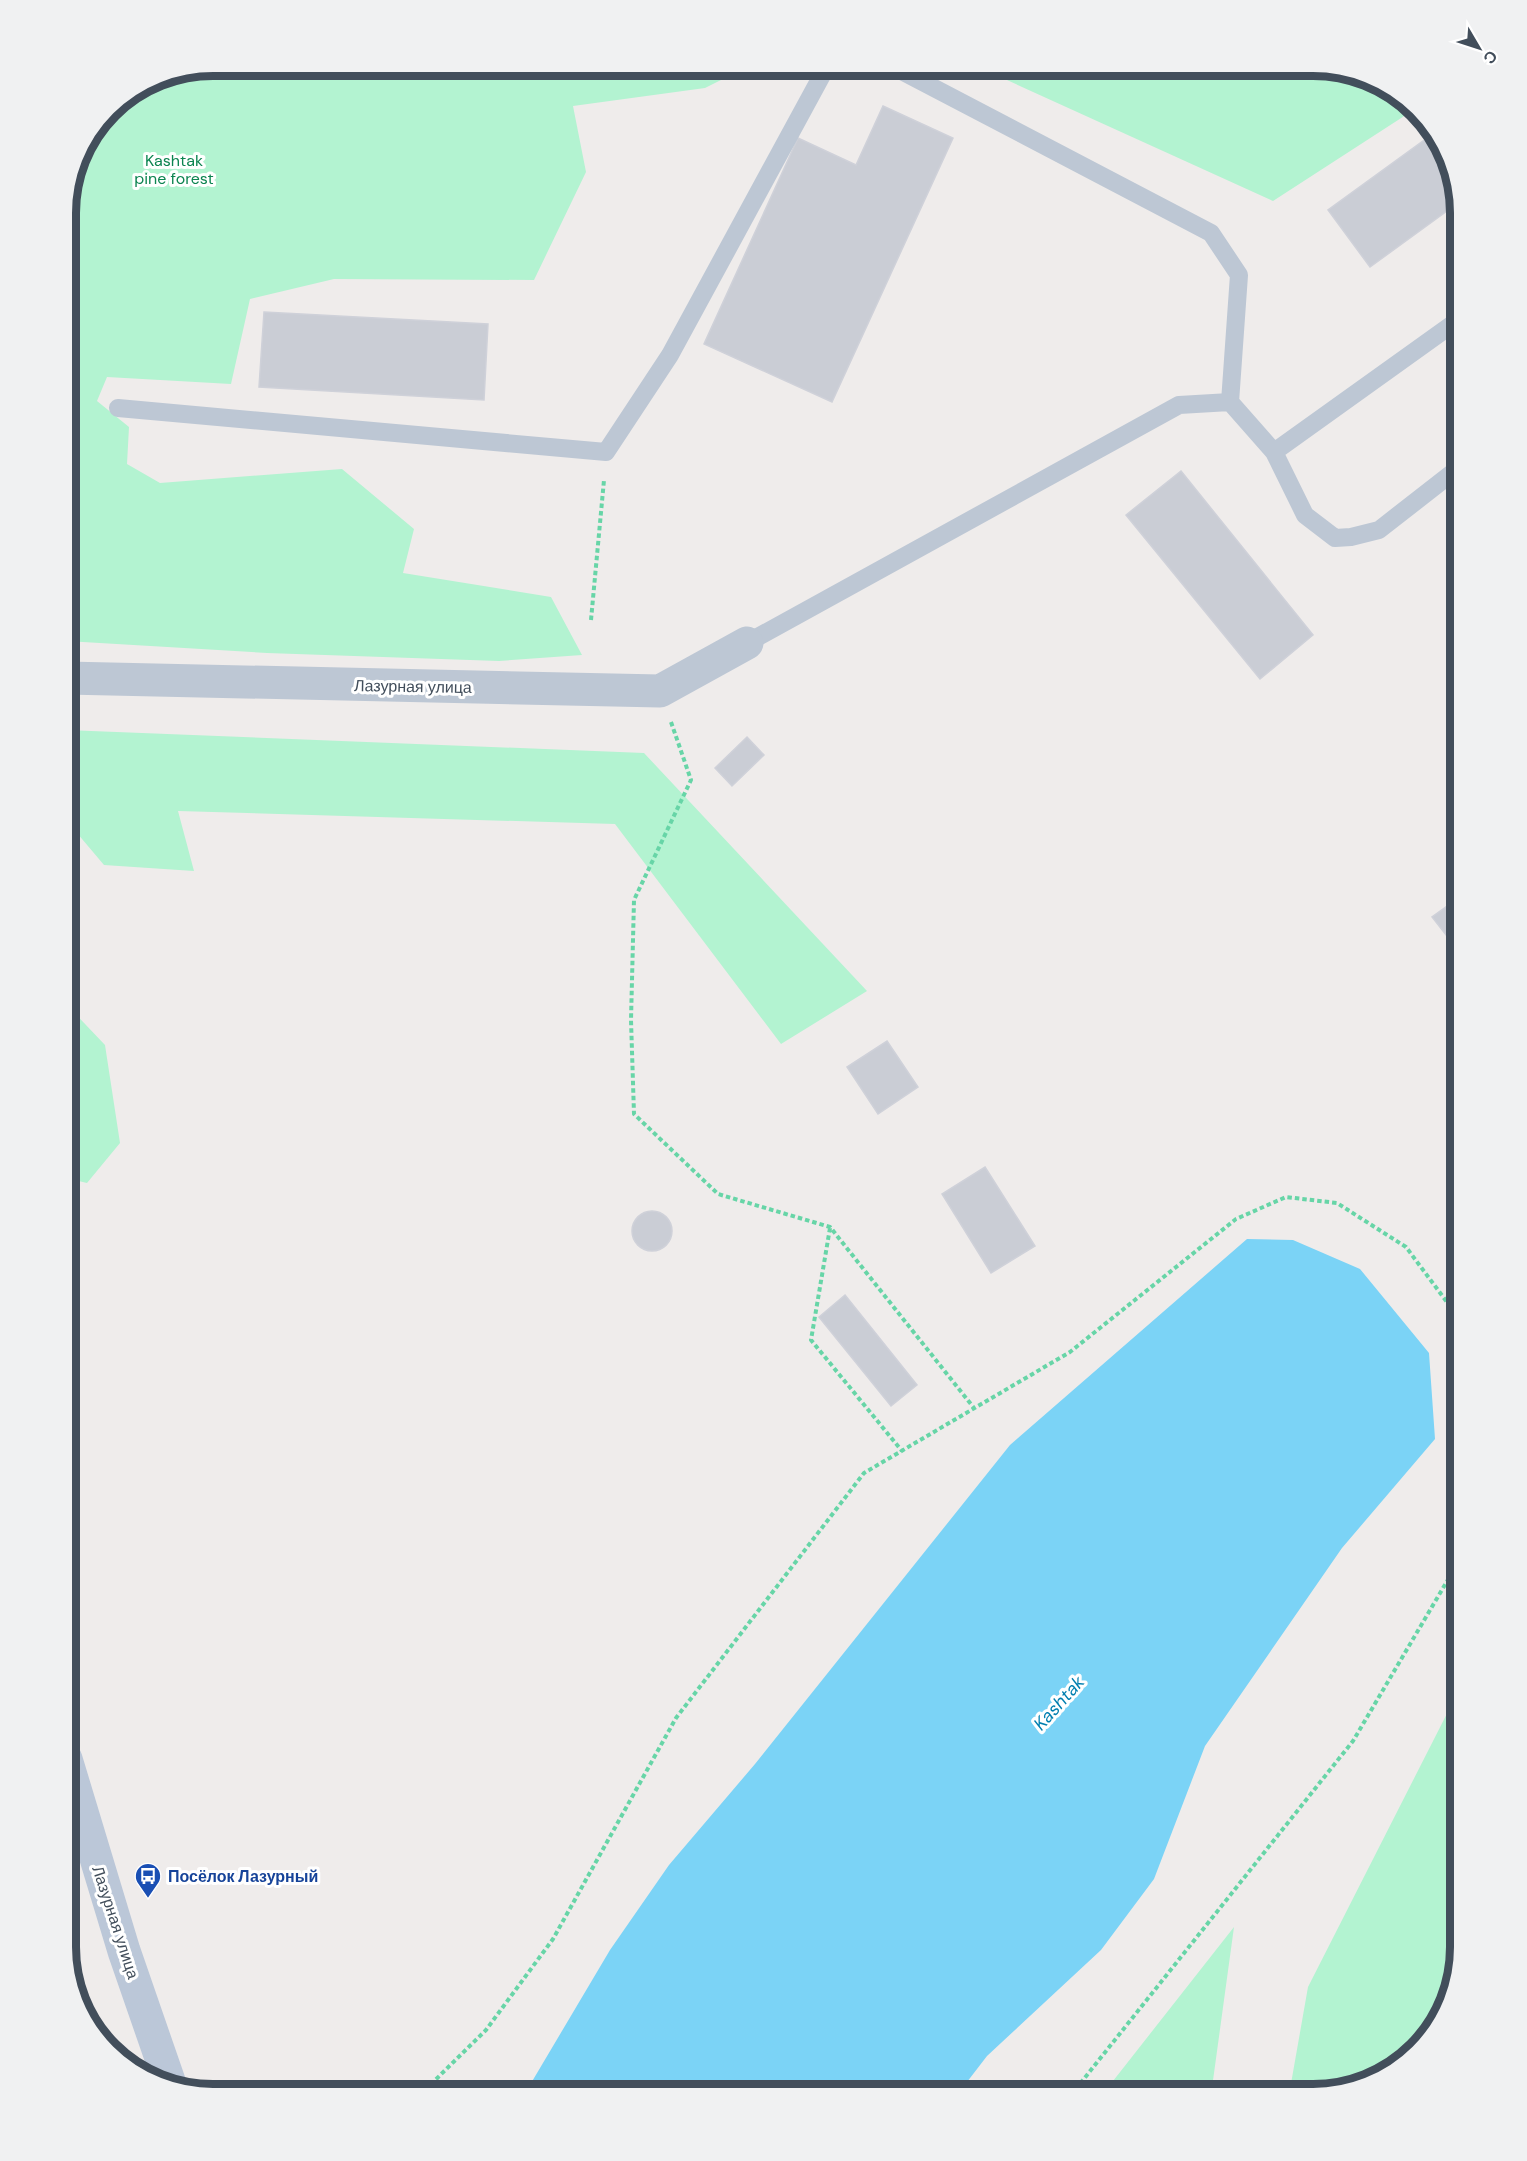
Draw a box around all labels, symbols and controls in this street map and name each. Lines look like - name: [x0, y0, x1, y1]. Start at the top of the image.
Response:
- north arrow: [1449, 18, 1509, 78]
- text: С: [1478, 46, 1502, 69]
- park label: Kashtak pine forest: [134, 150, 214, 189]
- street label: Лазурная улица: [354, 675, 472, 698]
- water label: Kashtak: [1028, 1670, 1090, 1735]
- bus stop icon: Посёлок Лазурный: [133, 1861, 163, 1899]
- street label: Лазурная улица: [87, 1863, 144, 1981]
- place label: Посёлок Лазурный: [168, 1866, 318, 1887]

